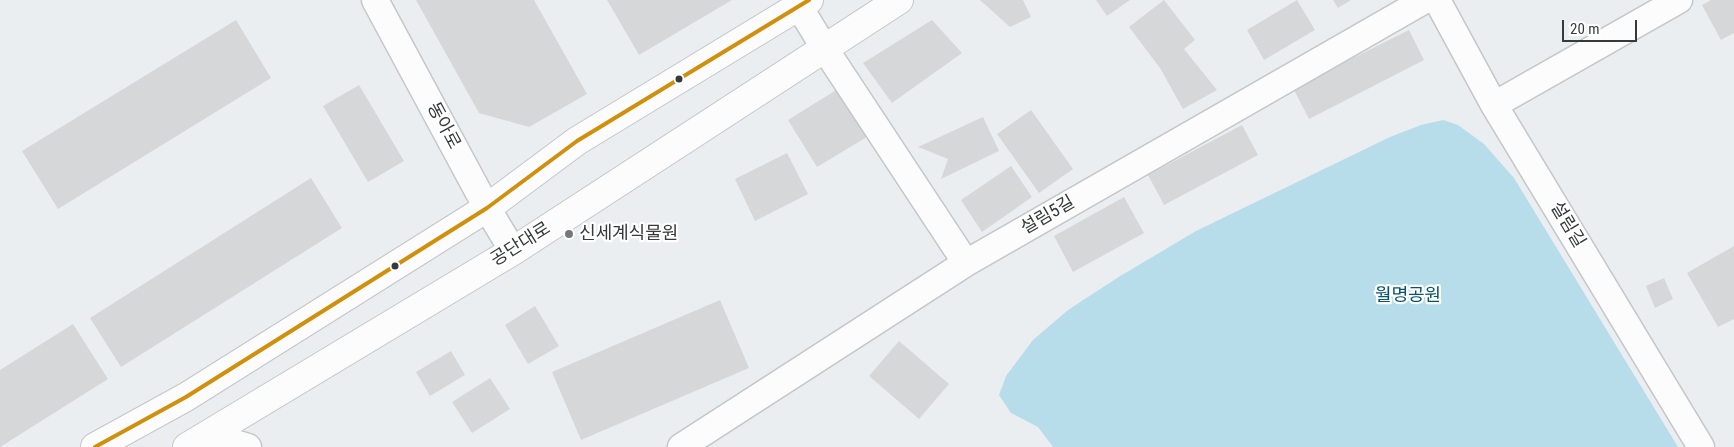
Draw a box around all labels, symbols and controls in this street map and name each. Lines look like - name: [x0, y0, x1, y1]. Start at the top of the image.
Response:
- scale bar: [1564, 10, 1639, 42]
- text: 20 m: [1570, 20, 1600, 38]
- unlabelled marker: [674, 74, 684, 84]
- street label: 동아로: [422, 99, 464, 153]
- street label: 설림5길: [1017, 192, 1079, 240]
- street label: 설림길: [1545, 198, 1589, 252]
- street label: 공단대로: [487, 218, 555, 272]
- place label: 신세계식물원: [579, 223, 678, 245]
- marker: 신세계식물원: [563, 228, 575, 240]
- unlabelled marker: [390, 261, 400, 271]
- park label: 월명공원: [1375, 285, 1441, 307]

